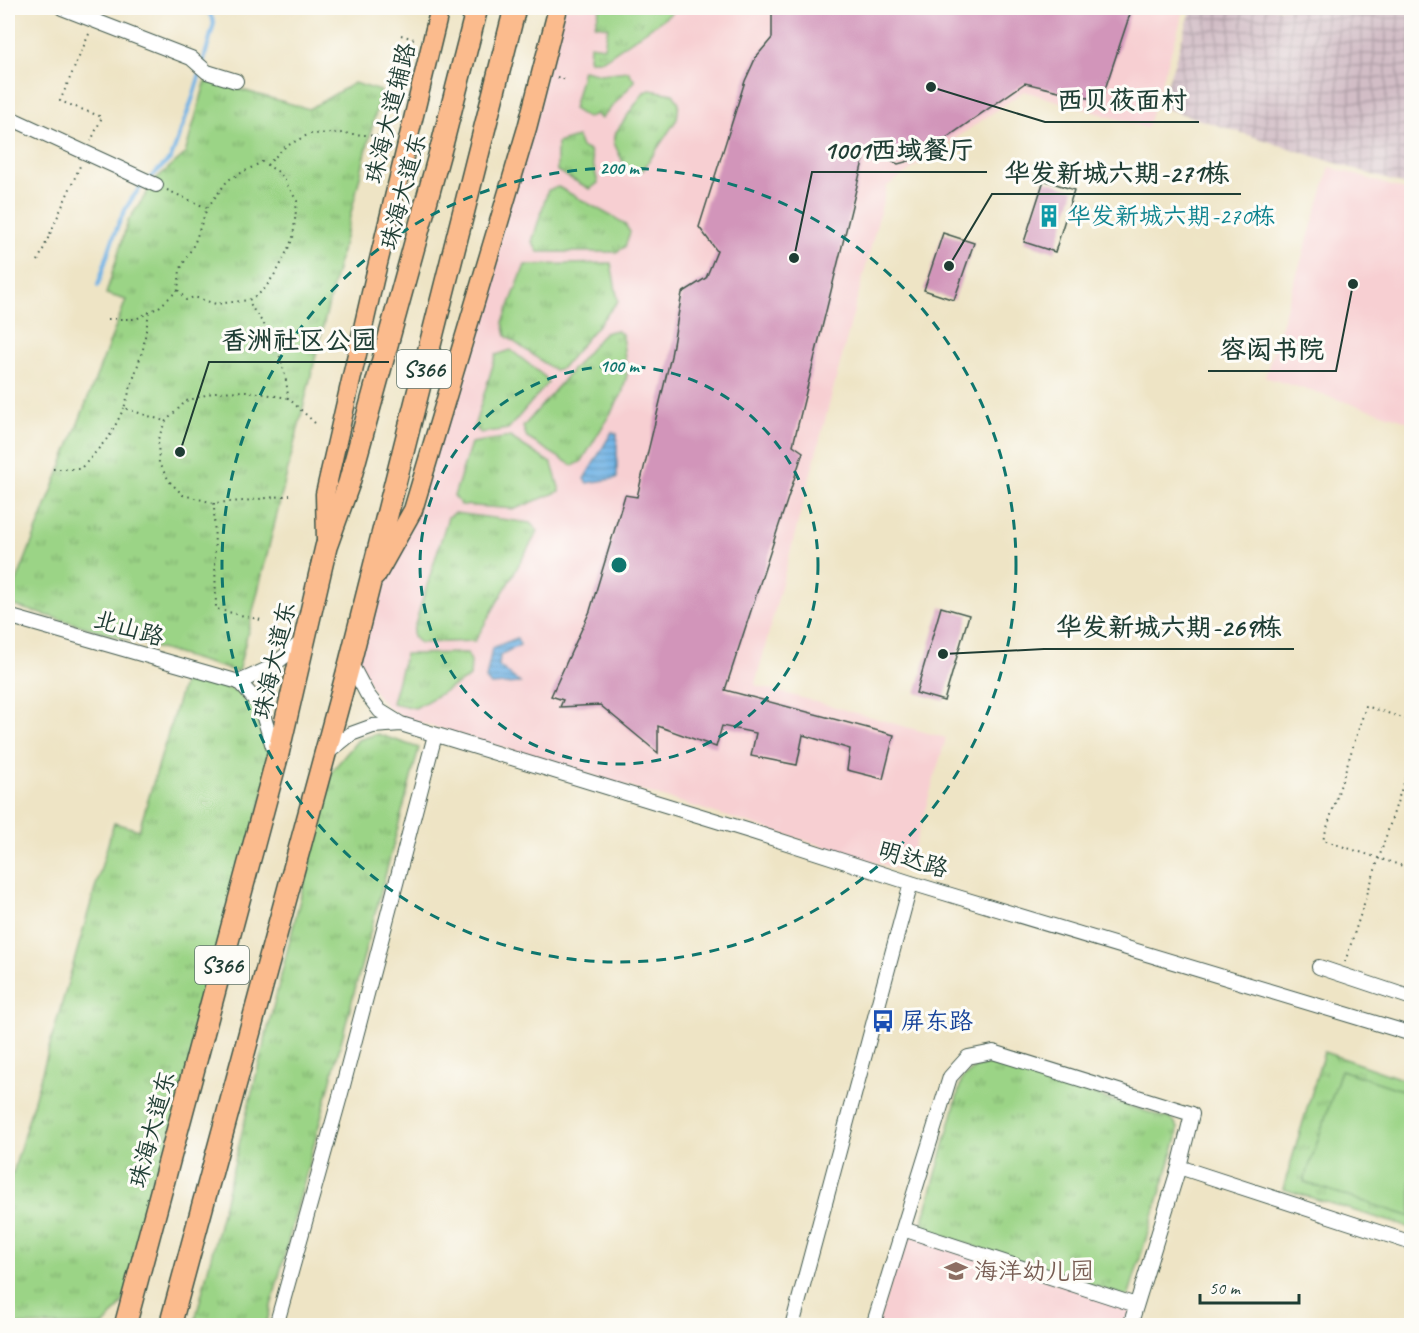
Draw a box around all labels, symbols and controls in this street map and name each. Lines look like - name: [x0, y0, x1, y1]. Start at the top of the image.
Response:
- street label: 珠海大道辅路: [358, 40, 422, 186]
- callout: 西贝莜面村: [1045, 78, 1199, 122]
- text: 西贝莜面村: [1057, 84, 1187, 117]
- callout: 1001西域餐厅: [812, 128, 987, 172]
- street label: 珠海大道东: [373, 129, 433, 253]
- text: 1001西域餐厅: [824, 134, 974, 167]
- callout: 华发新城六期-271栋: [992, 150, 1241, 194]
- text: 200 m: [600, 157, 640, 179]
- text: 华发新城六期-271栋: [1004, 157, 1230, 190]
- place label: 华发新城六期-270栋: [1067, 201, 1275, 231]
- building icon: 华发新城六期-270栋: [1036, 203, 1062, 229]
- callout: 香洲社区公园: [209, 318, 389, 362]
- text: 香洲社区公园: [221, 324, 377, 357]
- callout: 容闳书院: [1208, 327, 1336, 371]
- text: 容闳书院: [1220, 333, 1324, 366]
- road number: S366: [397, 350, 451, 388]
- text: 100 m: [600, 355, 640, 377]
- centre of rings: [609, 555, 629, 575]
- street label: 珠海大道东: [246, 598, 302, 722]
- street label: 北山路: [90, 604, 168, 652]
- callout: 华发新城六期-269栋: [1044, 605, 1294, 649]
- text: 华发新城六期-269栋: [1056, 611, 1282, 644]
- street label: 明达路: [874, 834, 952, 884]
- road number: S366: [195, 946, 249, 984]
- place label: 屏东路: [901, 1006, 973, 1036]
- bus stop icon: 屏东路: [870, 1008, 896, 1034]
- street label: 珠海大道东: [122, 1067, 182, 1191]
- place label: 海洋幼儿园: [974, 1256, 1094, 1286]
- school or university icon: 海洋幼儿园: [943, 1258, 969, 1284]
- scale bar: [1200, 1267, 1299, 1305]
- text: 50 m: [1209, 1277, 1242, 1299]

